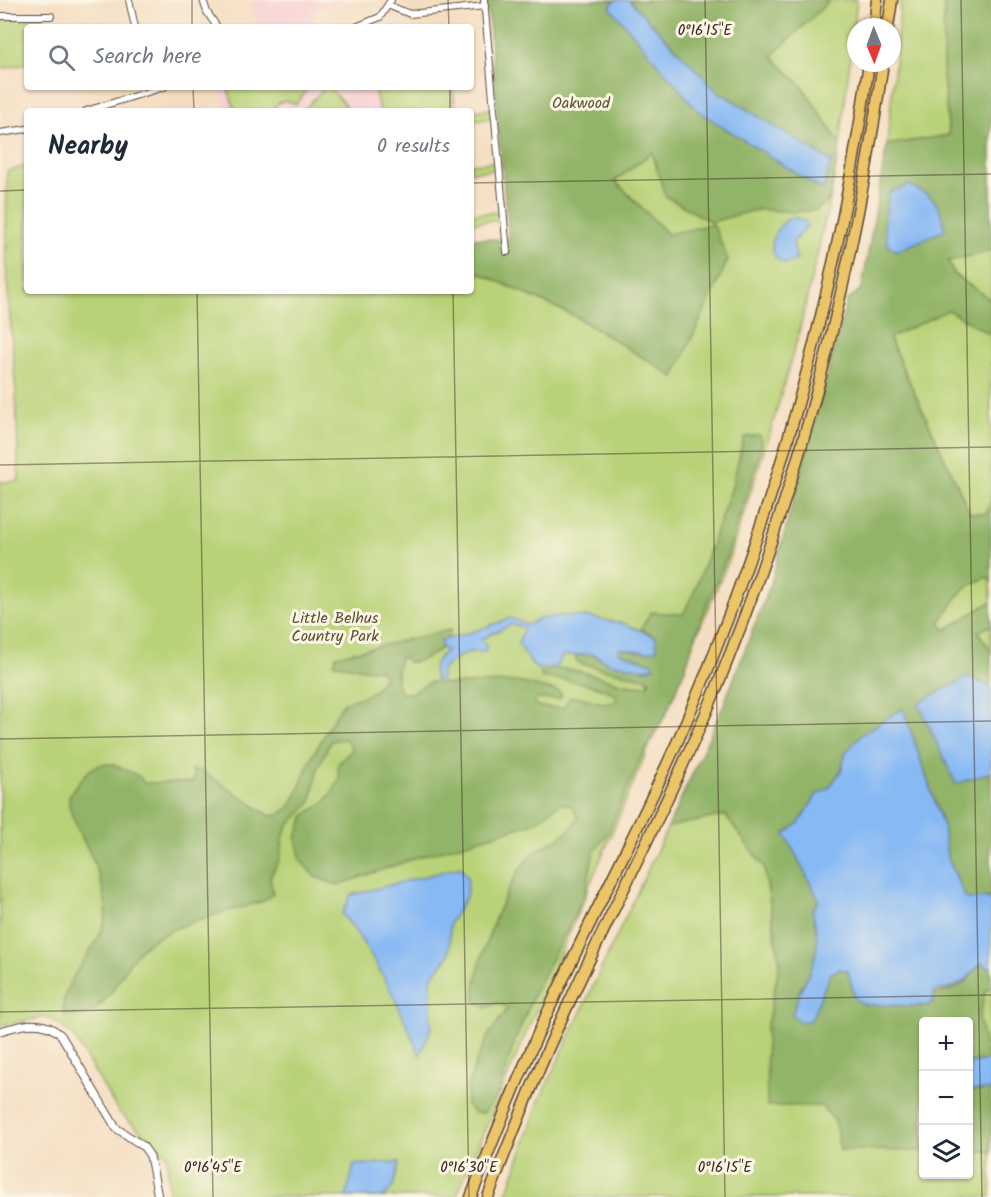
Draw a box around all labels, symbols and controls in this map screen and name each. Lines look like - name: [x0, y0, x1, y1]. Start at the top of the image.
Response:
- north arrow: [847, 18, 901, 72]
- text: 0°16'15"E: [678, 19, 733, 43]
- search box: [24, 24, 474, 90]
- text: Search here: [93, 40, 201, 75]
- icon: search: [45, 41, 78, 74]
- park label: Oakwood: [552, 91, 611, 116]
- text: Nearby: [48, 126, 128, 168]
- text: 0 results: [377, 131, 450, 163]
- park label: Little Belhus Country Park: [291, 606, 379, 649]
- map controls: [919, 1017, 973, 1179]
- button: +: [919, 1017, 973, 1071]
- button: −: [919, 1071, 973, 1125]
- button: layers: [919, 1125, 973, 1179]
- text: 0°16'45"E: [184, 1156, 243, 1180]
- text: 0°16'30"E: [440, 1156, 499, 1180]
- text: 0°16'15"E: [698, 1156, 753, 1180]

